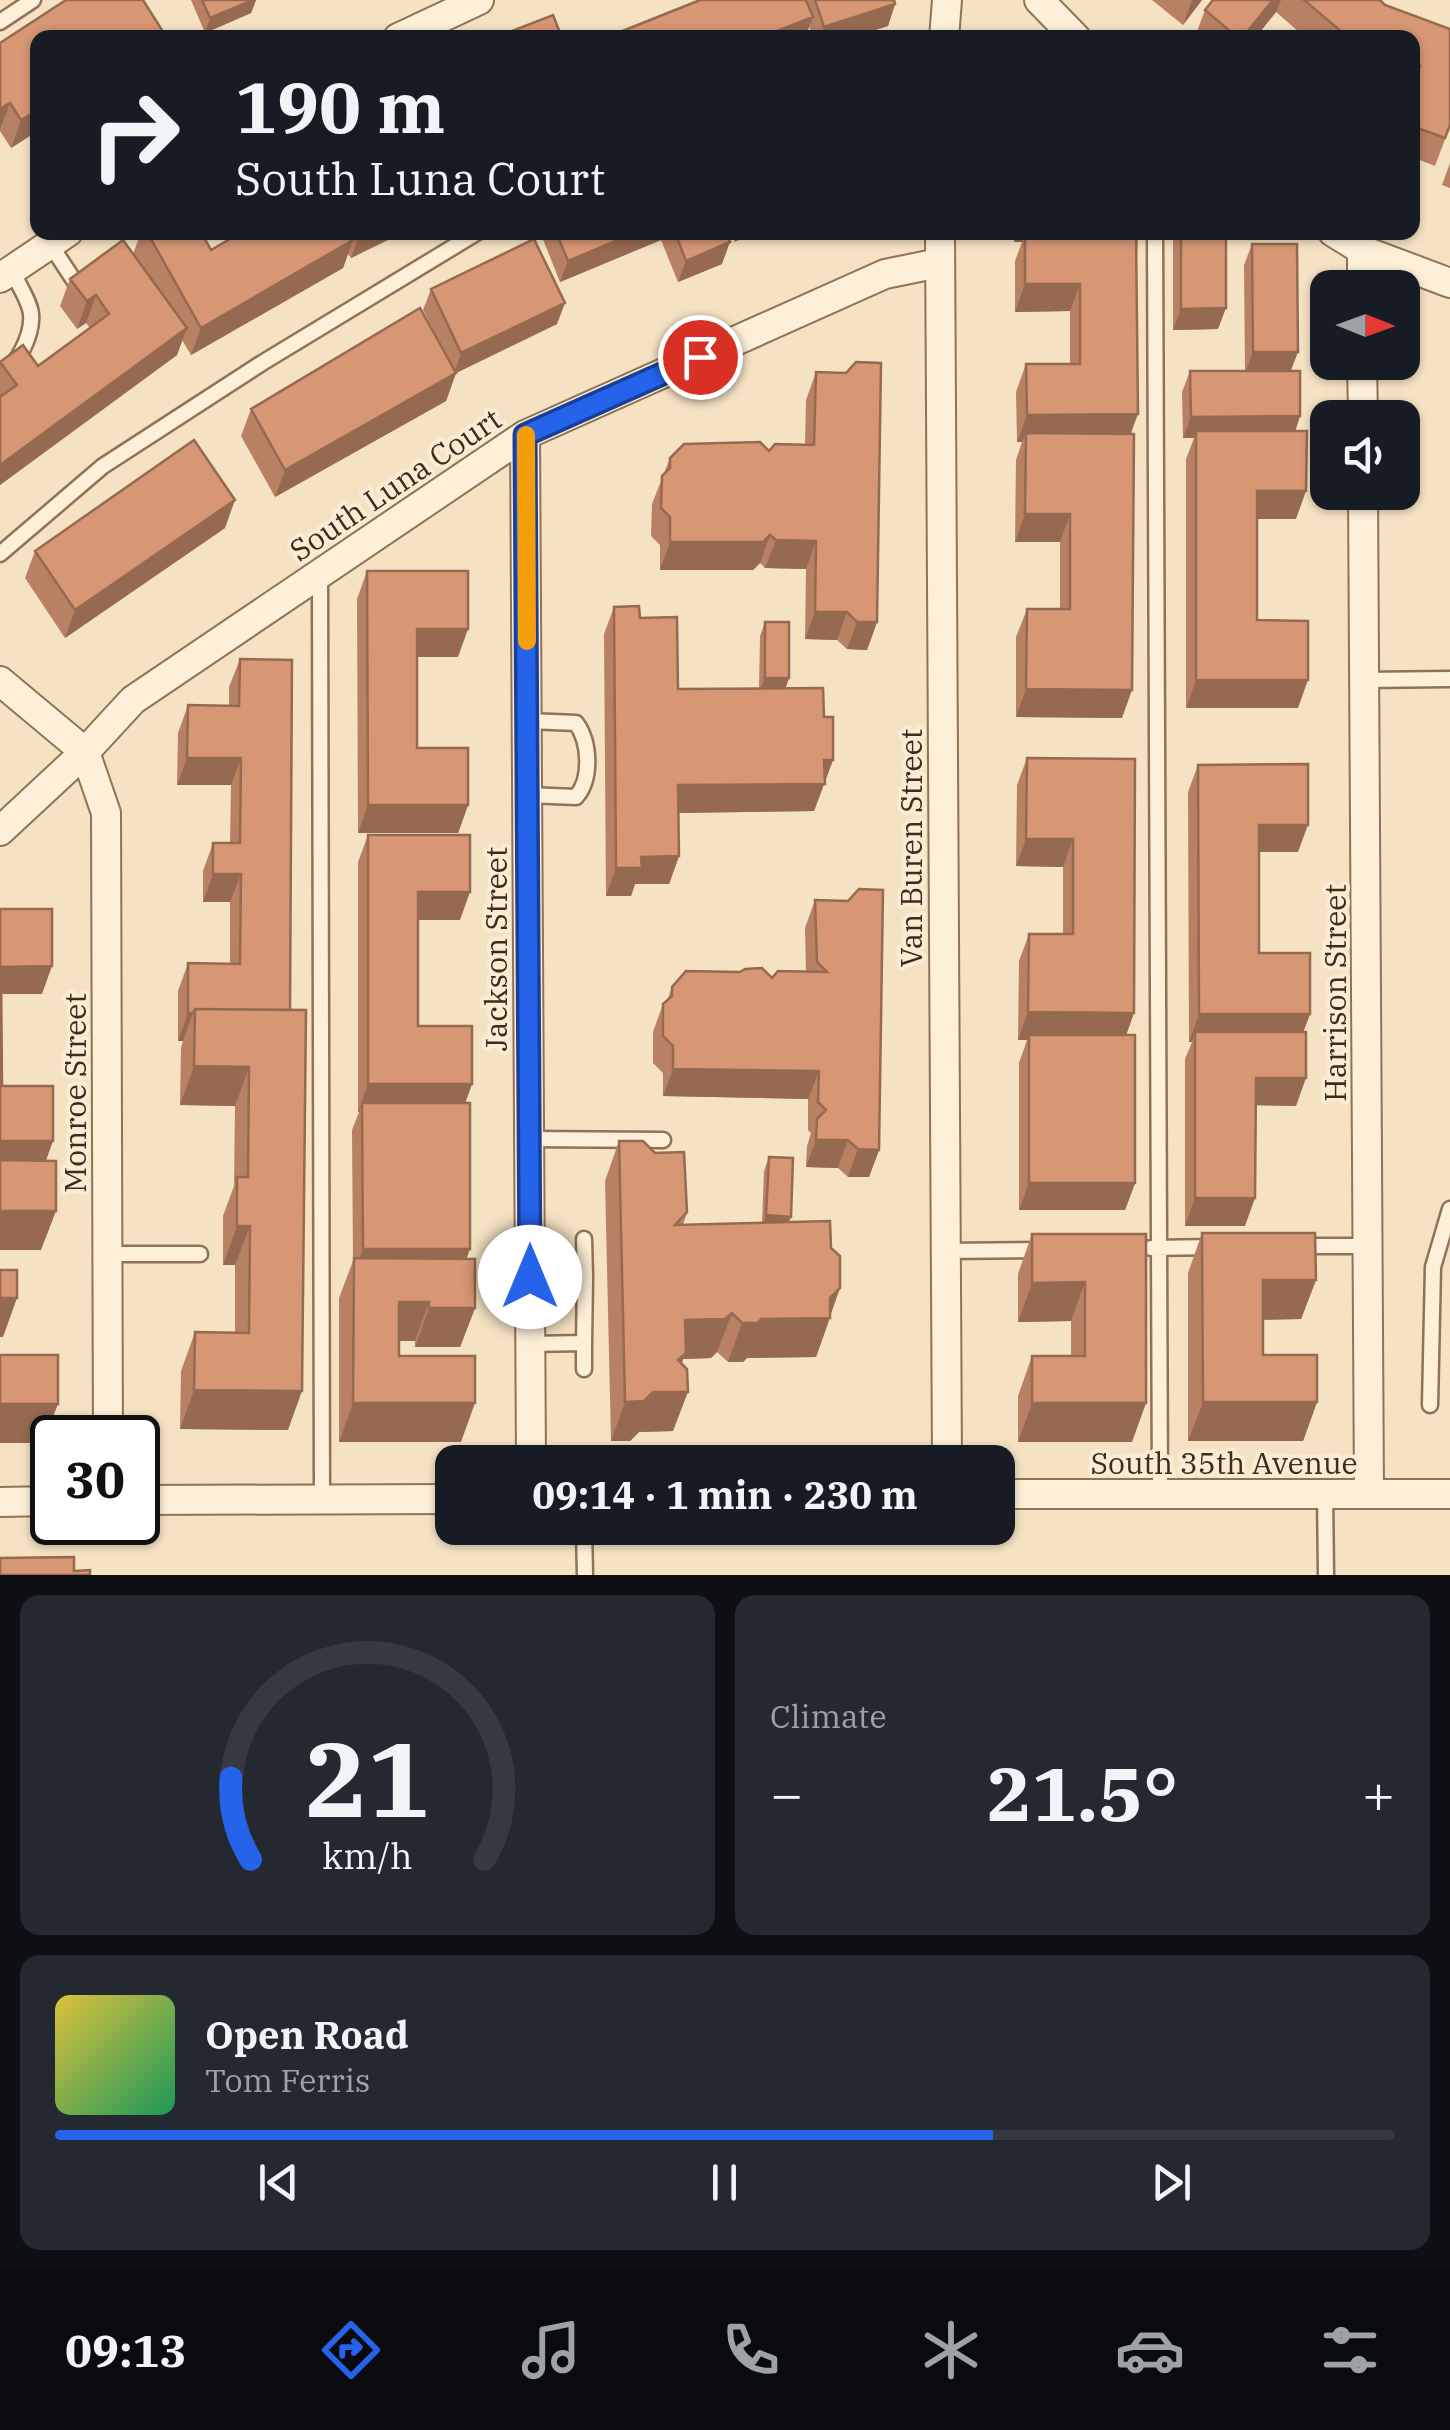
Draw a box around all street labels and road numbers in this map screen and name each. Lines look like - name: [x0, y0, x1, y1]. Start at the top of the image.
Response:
- street label: South Luna Court: [282, 399, 508, 569]
- street label: Van Buren Street: [891, 729, 930, 967]
- street label: Jackson Street: [476, 847, 515, 1051]
- street label: Harrison Street: [1315, 884, 1354, 1102]
- street label: Monroe Street: [55, 993, 94, 1193]
- street label: South 35th Avenue: [1090, 1443, 1358, 1482]

